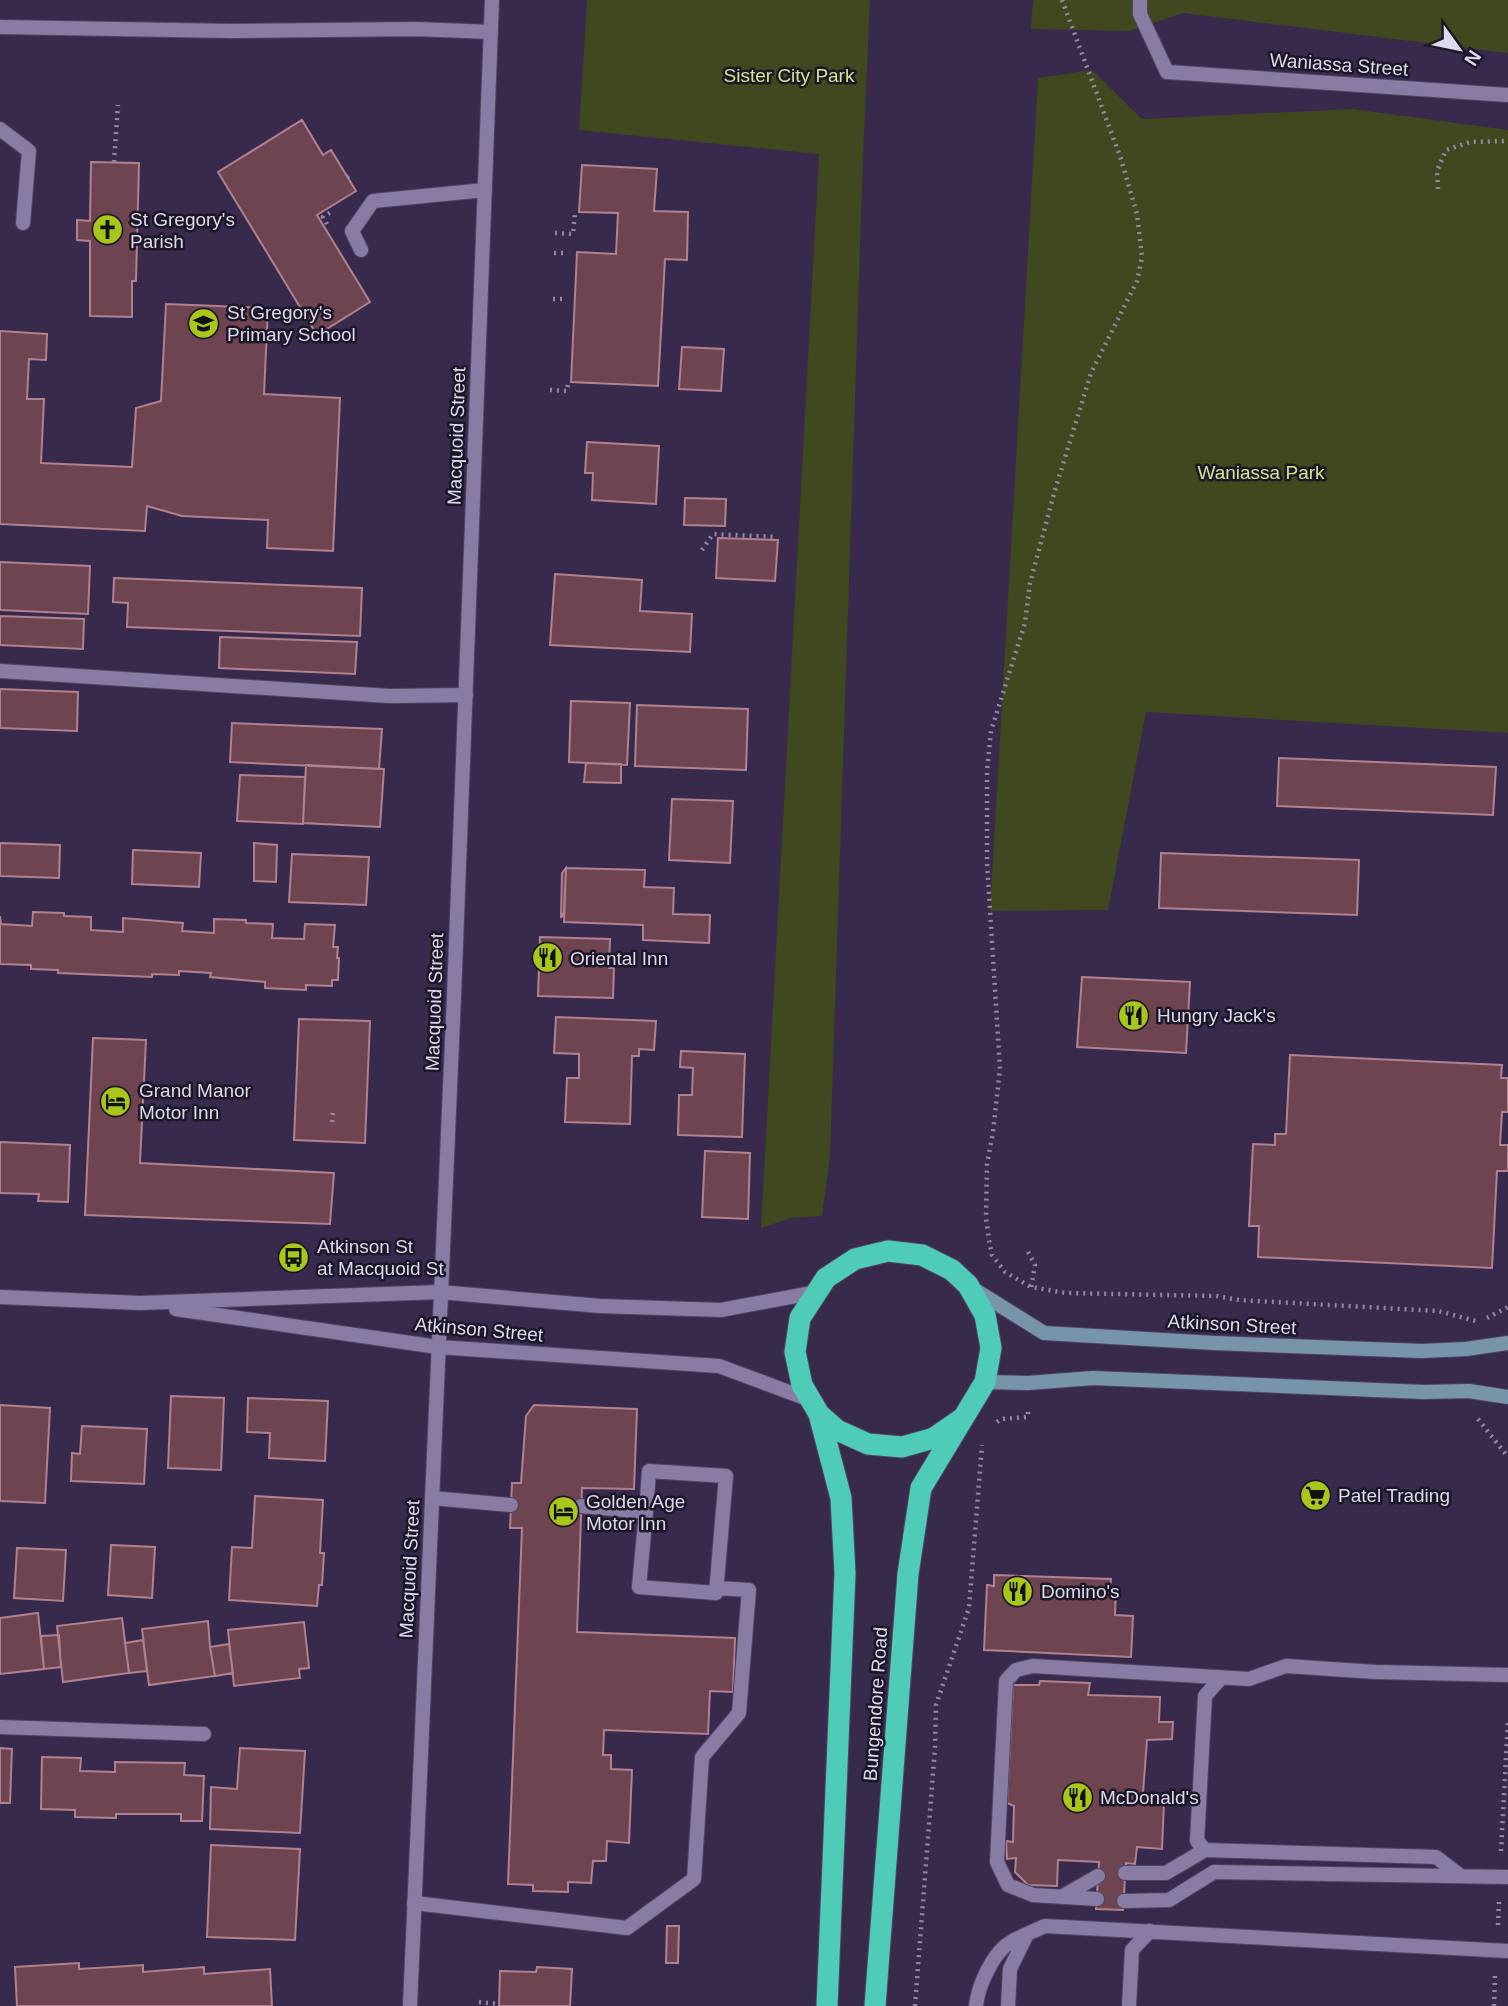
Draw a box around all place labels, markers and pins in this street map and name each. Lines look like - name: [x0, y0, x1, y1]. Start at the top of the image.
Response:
- place label: St Gregory's Parish: [130, 209, 235, 252]
- church icon: St Gregory's Parish: [90, 213, 124, 247]
- place label: St Gregory's Primary School: [227, 302, 356, 345]
- school or university icon: St Gregory's Primary School: [187, 306, 221, 340]
- restaurant icon: Oriental Inn: [530, 941, 564, 975]
- place label: Oriental Inn: [570, 948, 668, 969]
- restaurant icon: Hungry Jack's: [1117, 998, 1151, 1032]
- place label: Hungry Jack's: [1157, 1005, 1276, 1026]
- place label: Grand Manor Motor Inn: [139, 1080, 252, 1123]
- hotel icon: Grand Manor Motor Inn: [99, 1084, 133, 1118]
- place label: Atkinson St at Macquoid St: [317, 1236, 444, 1279]
- bus stop icon: Atkinson St at Macquoid St: [277, 1240, 311, 1274]
- supermarket icon: Patel Trading: [1298, 1478, 1332, 1512]
- place label: Patel Trading: [1338, 1485, 1450, 1506]
- place label: Golden Age Motor Inn: [586, 1491, 685, 1534]
- hotel icon: Golden Age Motor Inn: [546, 1495, 580, 1529]
- restaurant icon: Domino's: [1001, 1574, 1035, 1608]
- place label: Domino's: [1041, 1581, 1120, 1602]
- restaurant icon: McDonald's: [1060, 1780, 1094, 1814]
- place label: McDonald's: [1100, 1787, 1199, 1808]

